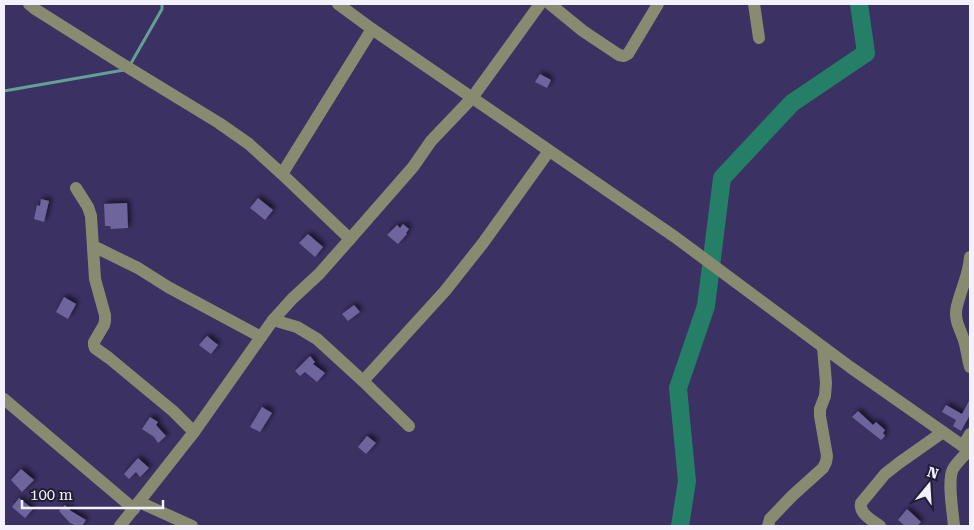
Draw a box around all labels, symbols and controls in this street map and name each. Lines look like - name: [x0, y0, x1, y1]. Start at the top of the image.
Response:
- north arrow: [904, 460, 954, 510]
- text: N: [925, 463, 941, 482]
- scale bar: [22, 478, 164, 510]
- text: 100 m: [30, 486, 73, 504]

